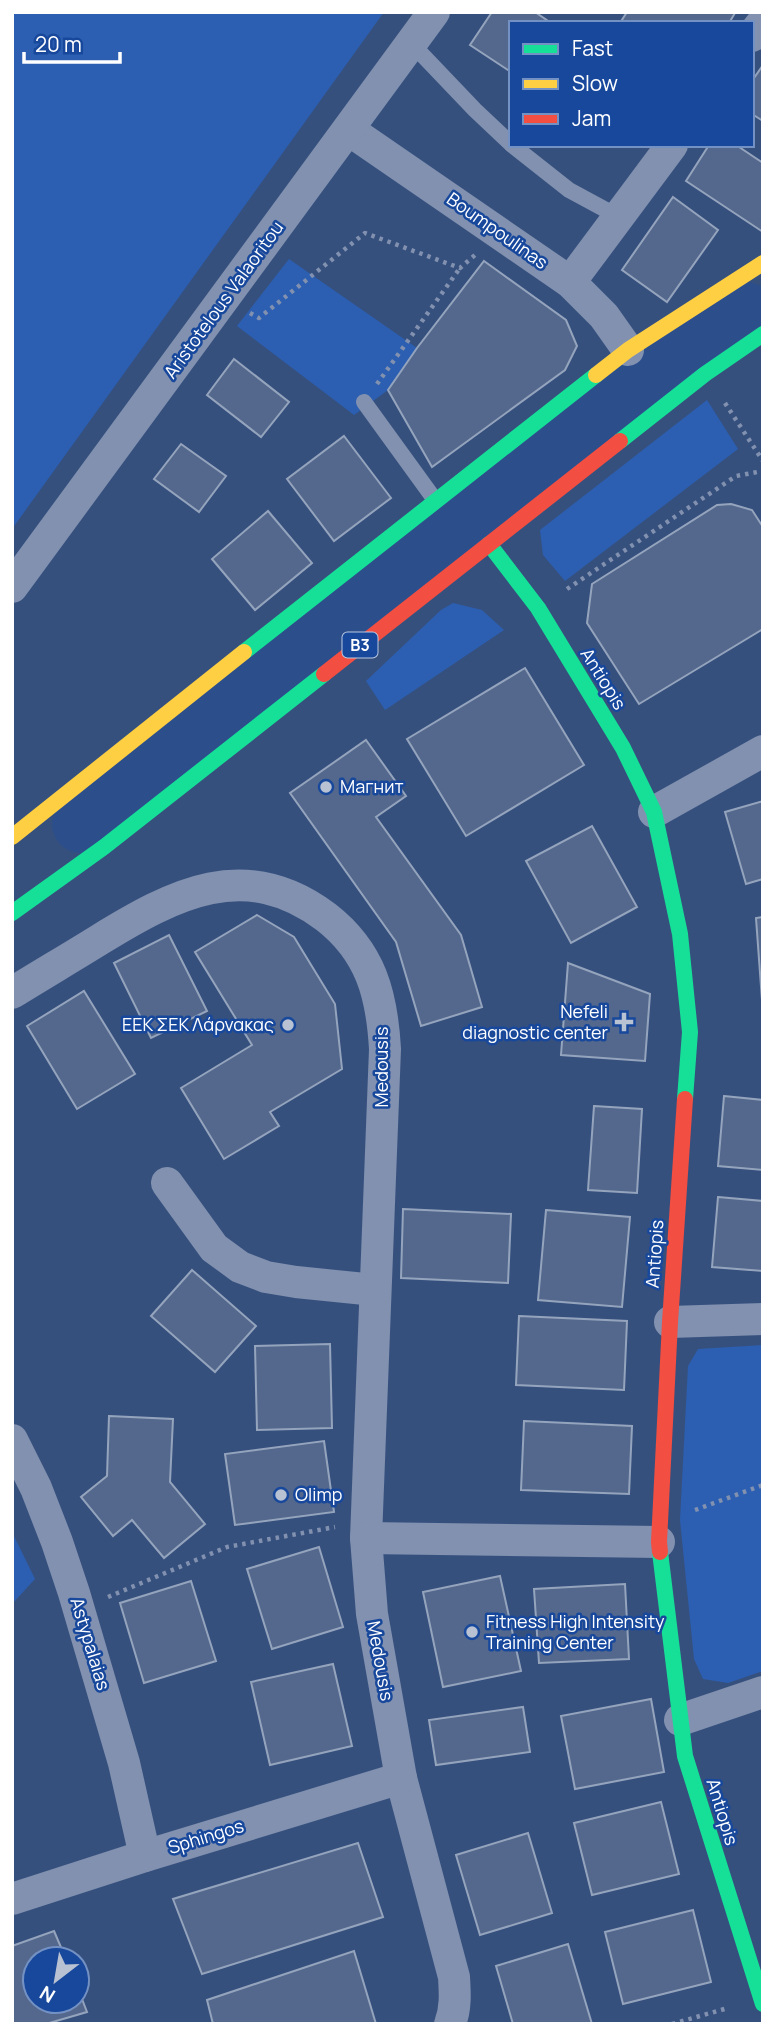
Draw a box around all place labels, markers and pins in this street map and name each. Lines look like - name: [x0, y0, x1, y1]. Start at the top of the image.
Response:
- place label: Магнит: [340, 774, 404, 798]
- marker: Магнит: [318, 779, 334, 795]
- place label: Nefeli diagnostic center: [462, 999, 609, 1044]
- place label: ΕΕΚ ΣΕΚ Λάρνακας: [122, 1012, 274, 1036]
- marker: Nefeli diagnostic center: [614, 1012, 634, 1032]
- marker: ΕΕΚ ΣΕΚ Λάρνακας: [280, 1017, 296, 1033]
- place label: Olimp: [295, 1482, 342, 1506]
- marker: Olimp: [273, 1487, 289, 1503]
- place label: Fitness High Intensity Training Center: [486, 1609, 665, 1654]
- marker: Fitness High Intensity Training Center: [464, 1624, 480, 1640]

